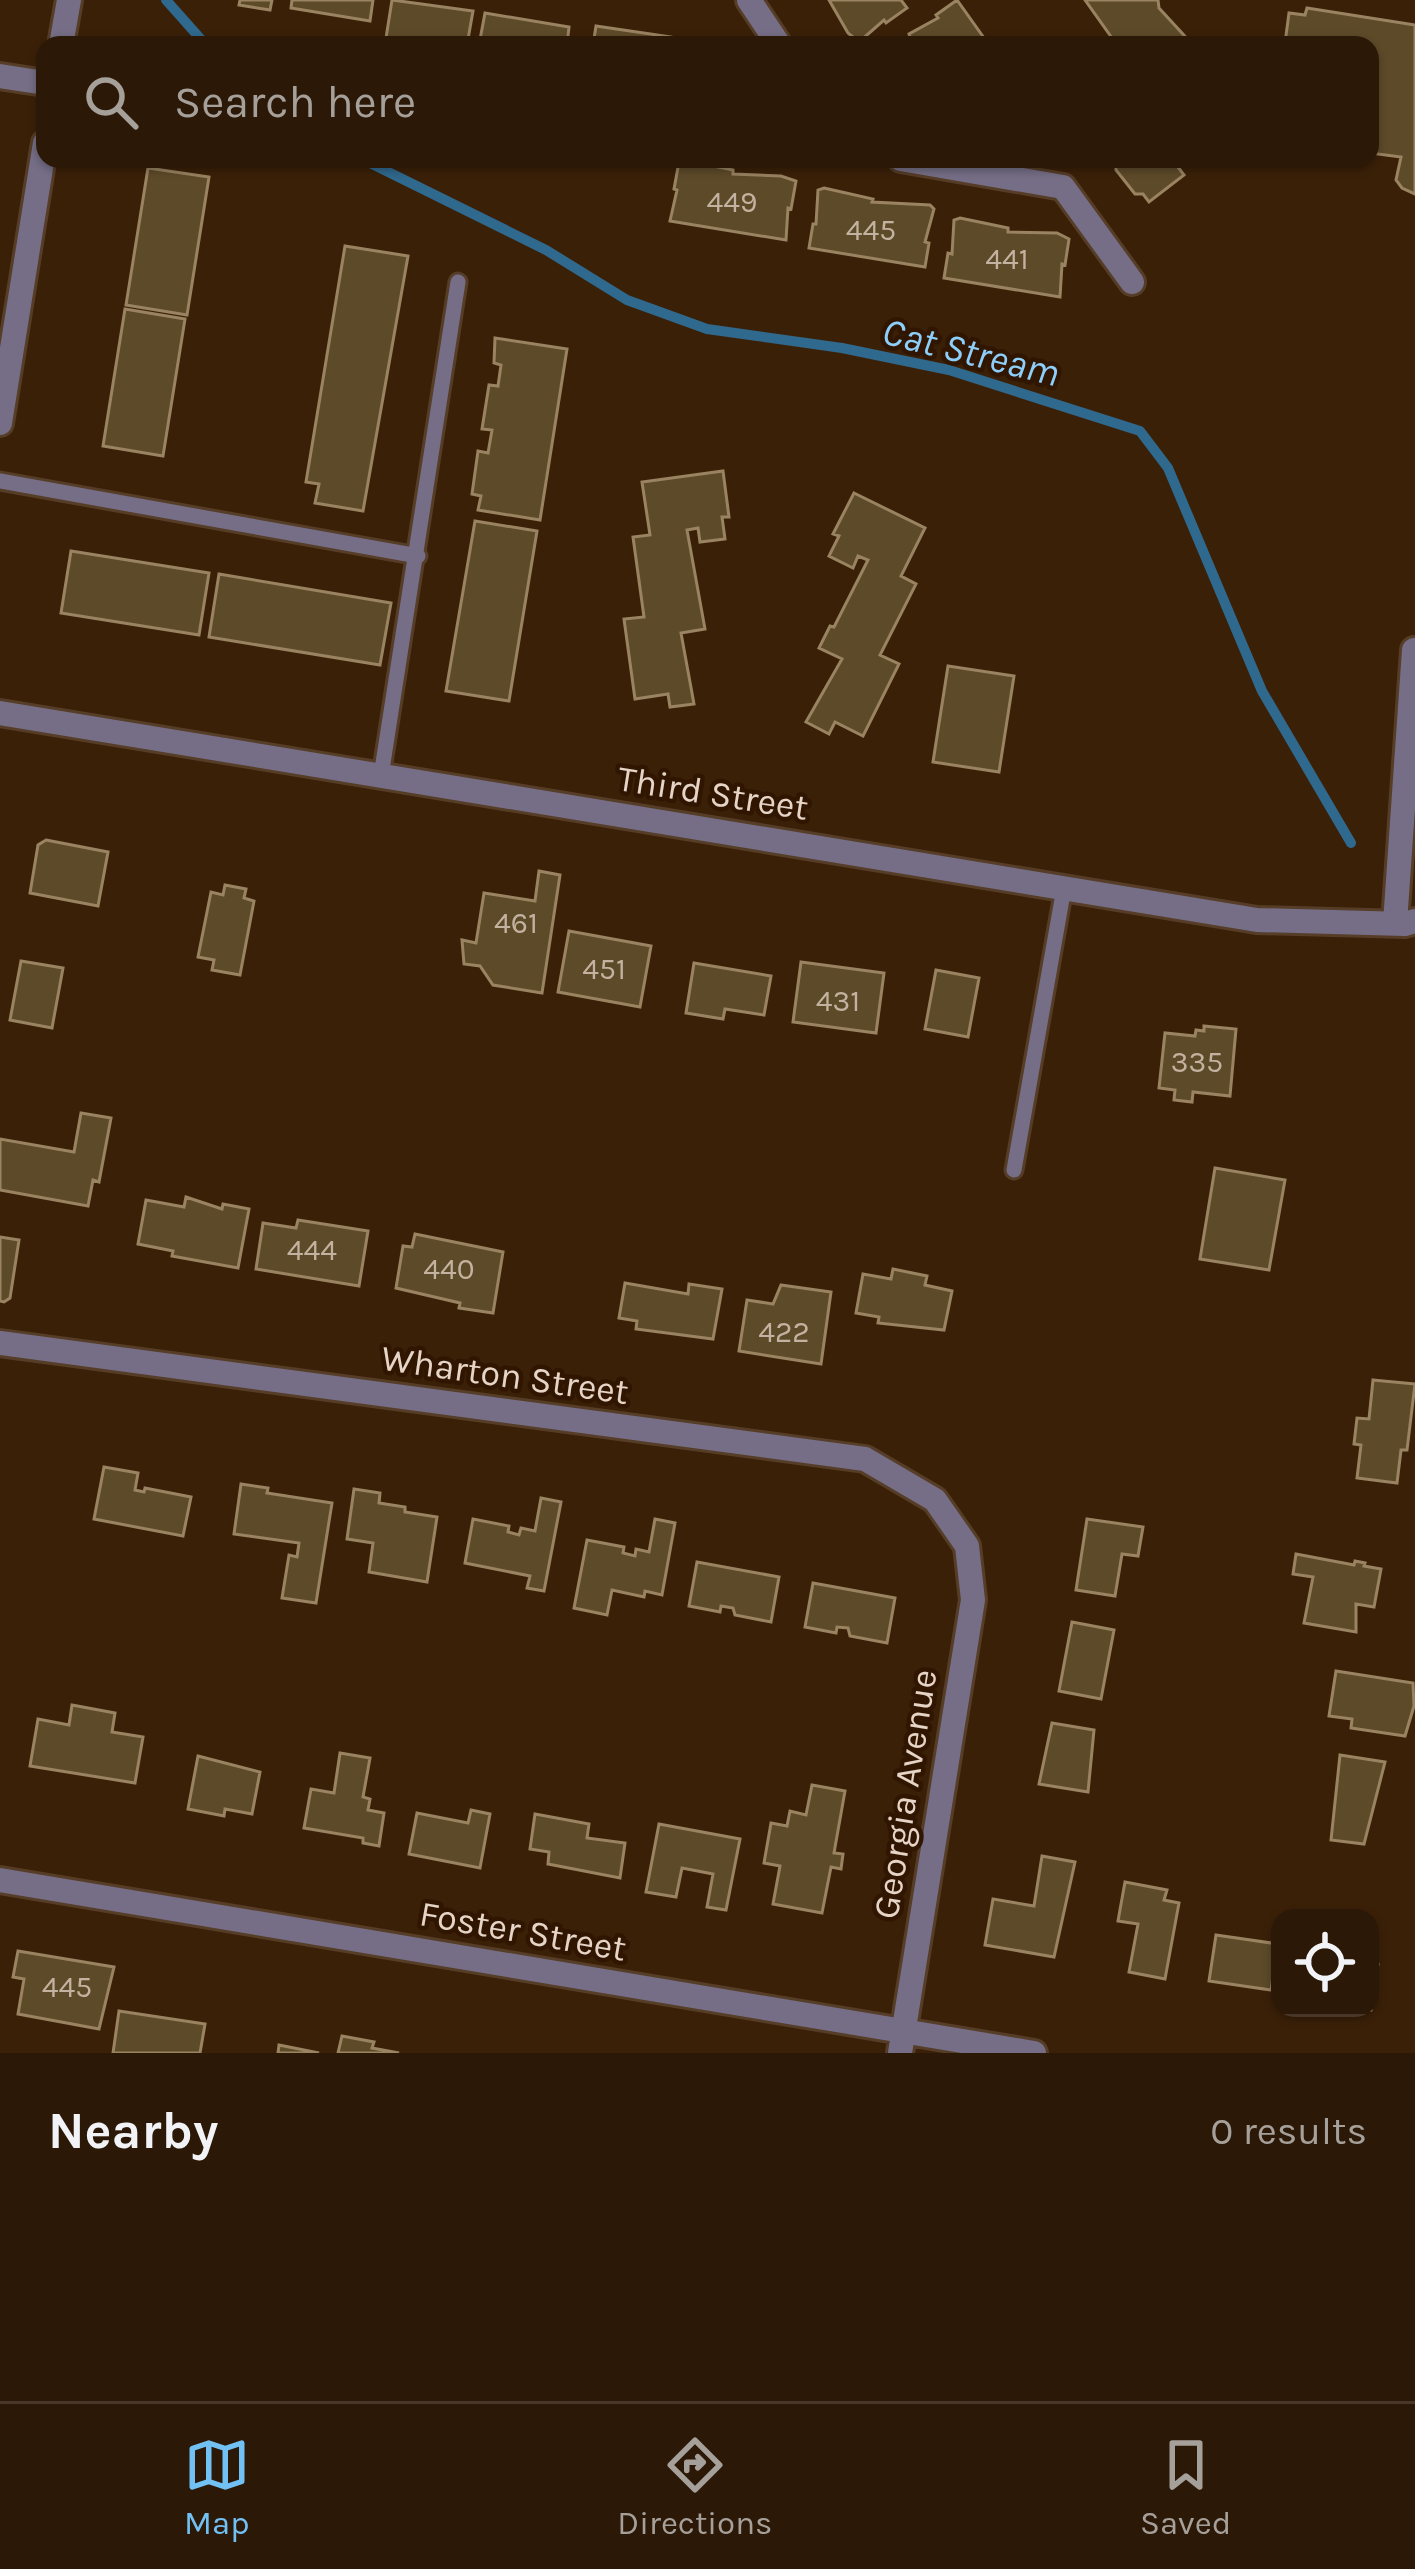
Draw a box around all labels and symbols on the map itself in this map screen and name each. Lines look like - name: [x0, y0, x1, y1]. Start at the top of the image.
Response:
- house number: 449: [707, 184, 757, 220]
- house number: 445: [846, 212, 896, 248]
- house number: 441: [985, 241, 1029, 277]
- water label: Cat Stream: [878, 308, 1064, 396]
- street label: Third Street: [615, 757, 811, 829]
- house number: 461: [494, 905, 538, 941]
- house number: 451: [582, 951, 626, 987]
- house number: 431: [816, 983, 860, 1019]
- house number: 335: [1171, 1044, 1223, 1080]
- house number: 444: [287, 1232, 337, 1268]
- house number: 440: [423, 1251, 475, 1287]
- house number: 422: [758, 1314, 810, 1350]
- street label: Wharton Street: [379, 1337, 631, 1413]
- street label: Georgia Avenue: [865, 1666, 945, 1922]
- street label: Foster Street: [417, 1892, 629, 1970]
- house number: 445: [42, 1969, 92, 2005]

